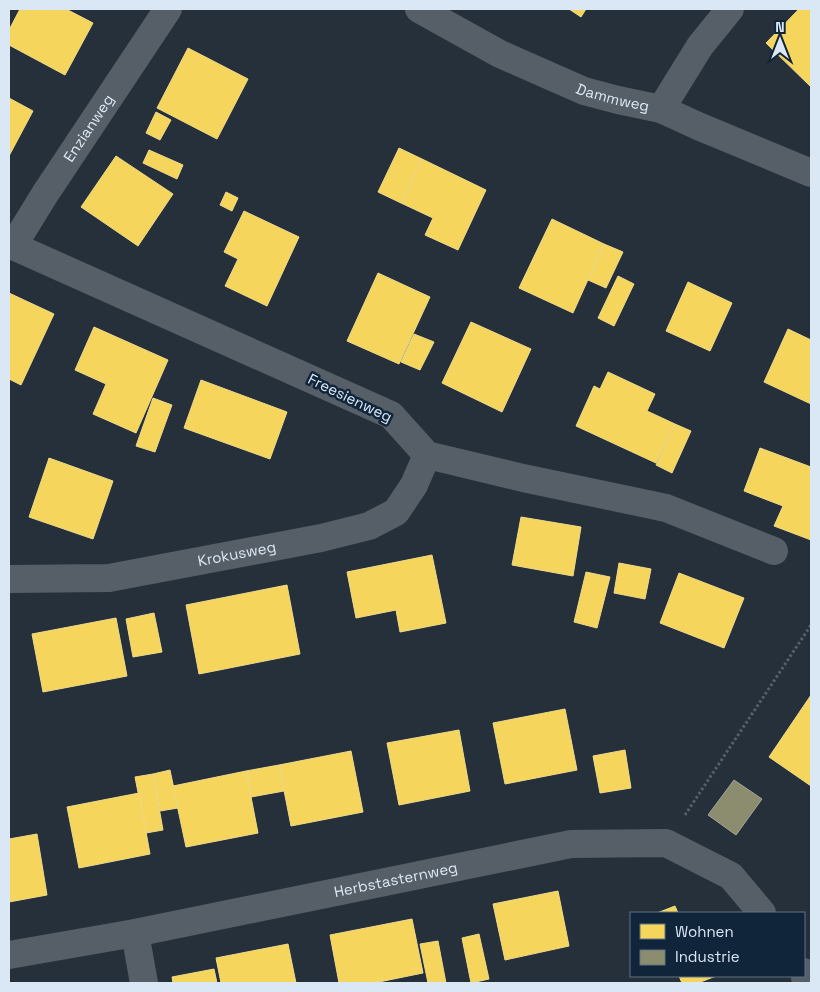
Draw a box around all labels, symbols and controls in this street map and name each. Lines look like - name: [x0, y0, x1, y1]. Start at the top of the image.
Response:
- north arrow: [755, 15, 805, 65]
- text: N: [775, 18, 785, 36]
- street label: Dammweg: [573, 79, 651, 115]
- street label: Enzianweg: [59, 91, 118, 165]
- street label: Freesienweg: [305, 369, 395, 426]
- street label: Krokusweg: [196, 537, 277, 570]
- street label: Herbstasternweg: [332, 857, 459, 901]
- legend: [630, 912, 805, 977]
- text: Wohnen: [675, 922, 734, 941]
- text: Industrie: [675, 947, 740, 966]

